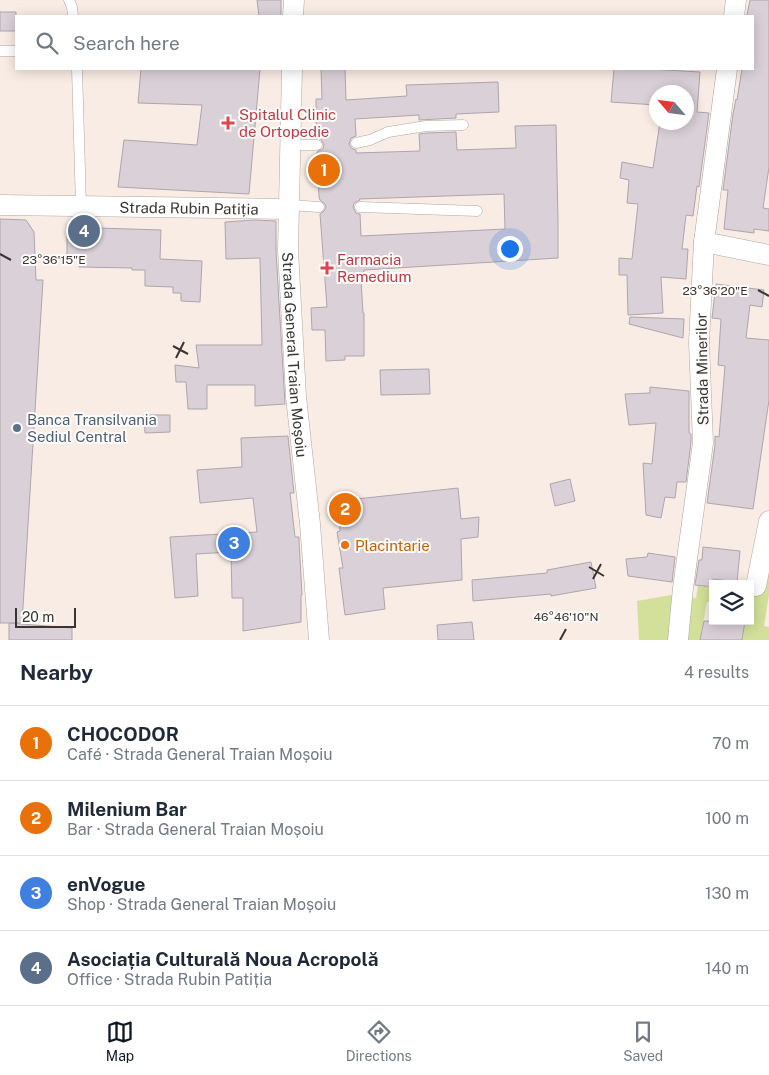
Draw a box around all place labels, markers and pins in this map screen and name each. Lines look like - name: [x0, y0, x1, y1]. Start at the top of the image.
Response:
- place label: Spitalul Clinic de Ortopedie: [239, 106, 336, 140]
- marker: Spitalul Clinic de Ortopedie: [221, 116, 235, 130]
- pin: 1: [308, 151, 340, 189]
- pin: 4: [68, 212, 100, 250]
- place label: Farmacia Remedium: [337, 251, 411, 285]
- marker: Farmacia Remedium: [321, 262, 333, 274]
- place label: Banca Transilvania Sediul Central: [27, 411, 157, 445]
- marker: Banca Transilvania Sediul Central: [11, 422, 23, 434]
- pin: 2: [329, 490, 361, 528]
- pin: 3: [218, 524, 250, 562]
- place label: Placintarie: [355, 537, 430, 554]
- marker: Placintarie: [339, 539, 351, 551]

